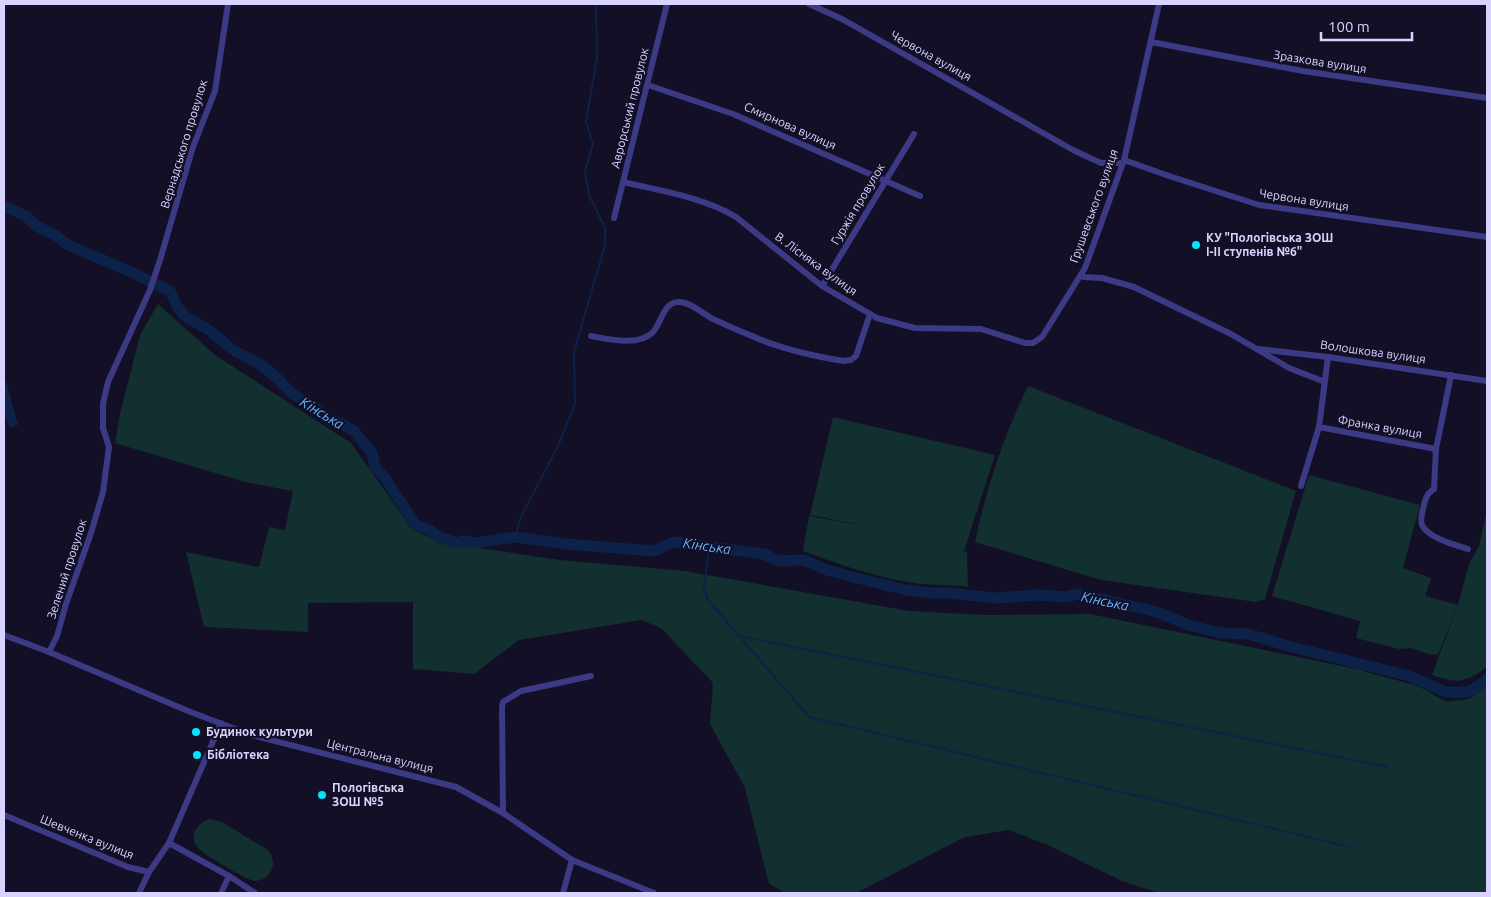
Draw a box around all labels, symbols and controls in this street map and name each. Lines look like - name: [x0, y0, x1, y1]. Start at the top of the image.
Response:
- scale bar: [1321, 10, 1412, 42]
- text: 100 m: [1328, 18, 1370, 35]
- street label: Червона вулиця: [889, 28, 974, 83]
- street label: Аврорський провулок: [608, 46, 651, 170]
- street label: Зразкова вулиця: [1273, 48, 1367, 75]
- street label: Вернадського провулок: [158, 78, 209, 210]
- street label: Смирнова вулиця: [742, 99, 838, 152]
- street label: Грушевського вулиця: [1067, 147, 1120, 264]
- street label: Гуржія провулок: [828, 161, 887, 247]
- street label: Червона вулиця: [1258, 186, 1350, 213]
- street label: В. Лісняка вулиця: [773, 229, 860, 298]
- place label: КУ "Пологівська ЗОШ І-ІІ ступенів №6": [1206, 231, 1333, 258]
- marker: КУ "Пологівська ЗОШ І-ІІ ступенів №6": [1190, 239, 1202, 251]
- street label: Волошкова вулиця: [1319, 338, 1427, 365]
- water label: Кінська: [297, 394, 347, 432]
- street label: Франка вулиця: [1337, 413, 1423, 440]
- street label: Зелений провулок: [44, 517, 89, 620]
- water label: Кінська: [682, 535, 732, 557]
- water label: Кінська: [1080, 588, 1131, 614]
- place label: Будинок культури: [206, 725, 313, 738]
- marker: Будинок культури: [190, 726, 202, 738]
- street label: Центральна вулиця: [325, 736, 435, 775]
- place label: Бібліотека: [207, 748, 269, 761]
- marker: Бібліотека: [191, 749, 203, 761]
- place label: Пологівська ЗОШ №5: [332, 781, 404, 808]
- marker: Пологівська ЗОШ №5: [316, 789, 328, 801]
- street label: Шевченка вулиця: [39, 812, 136, 861]

